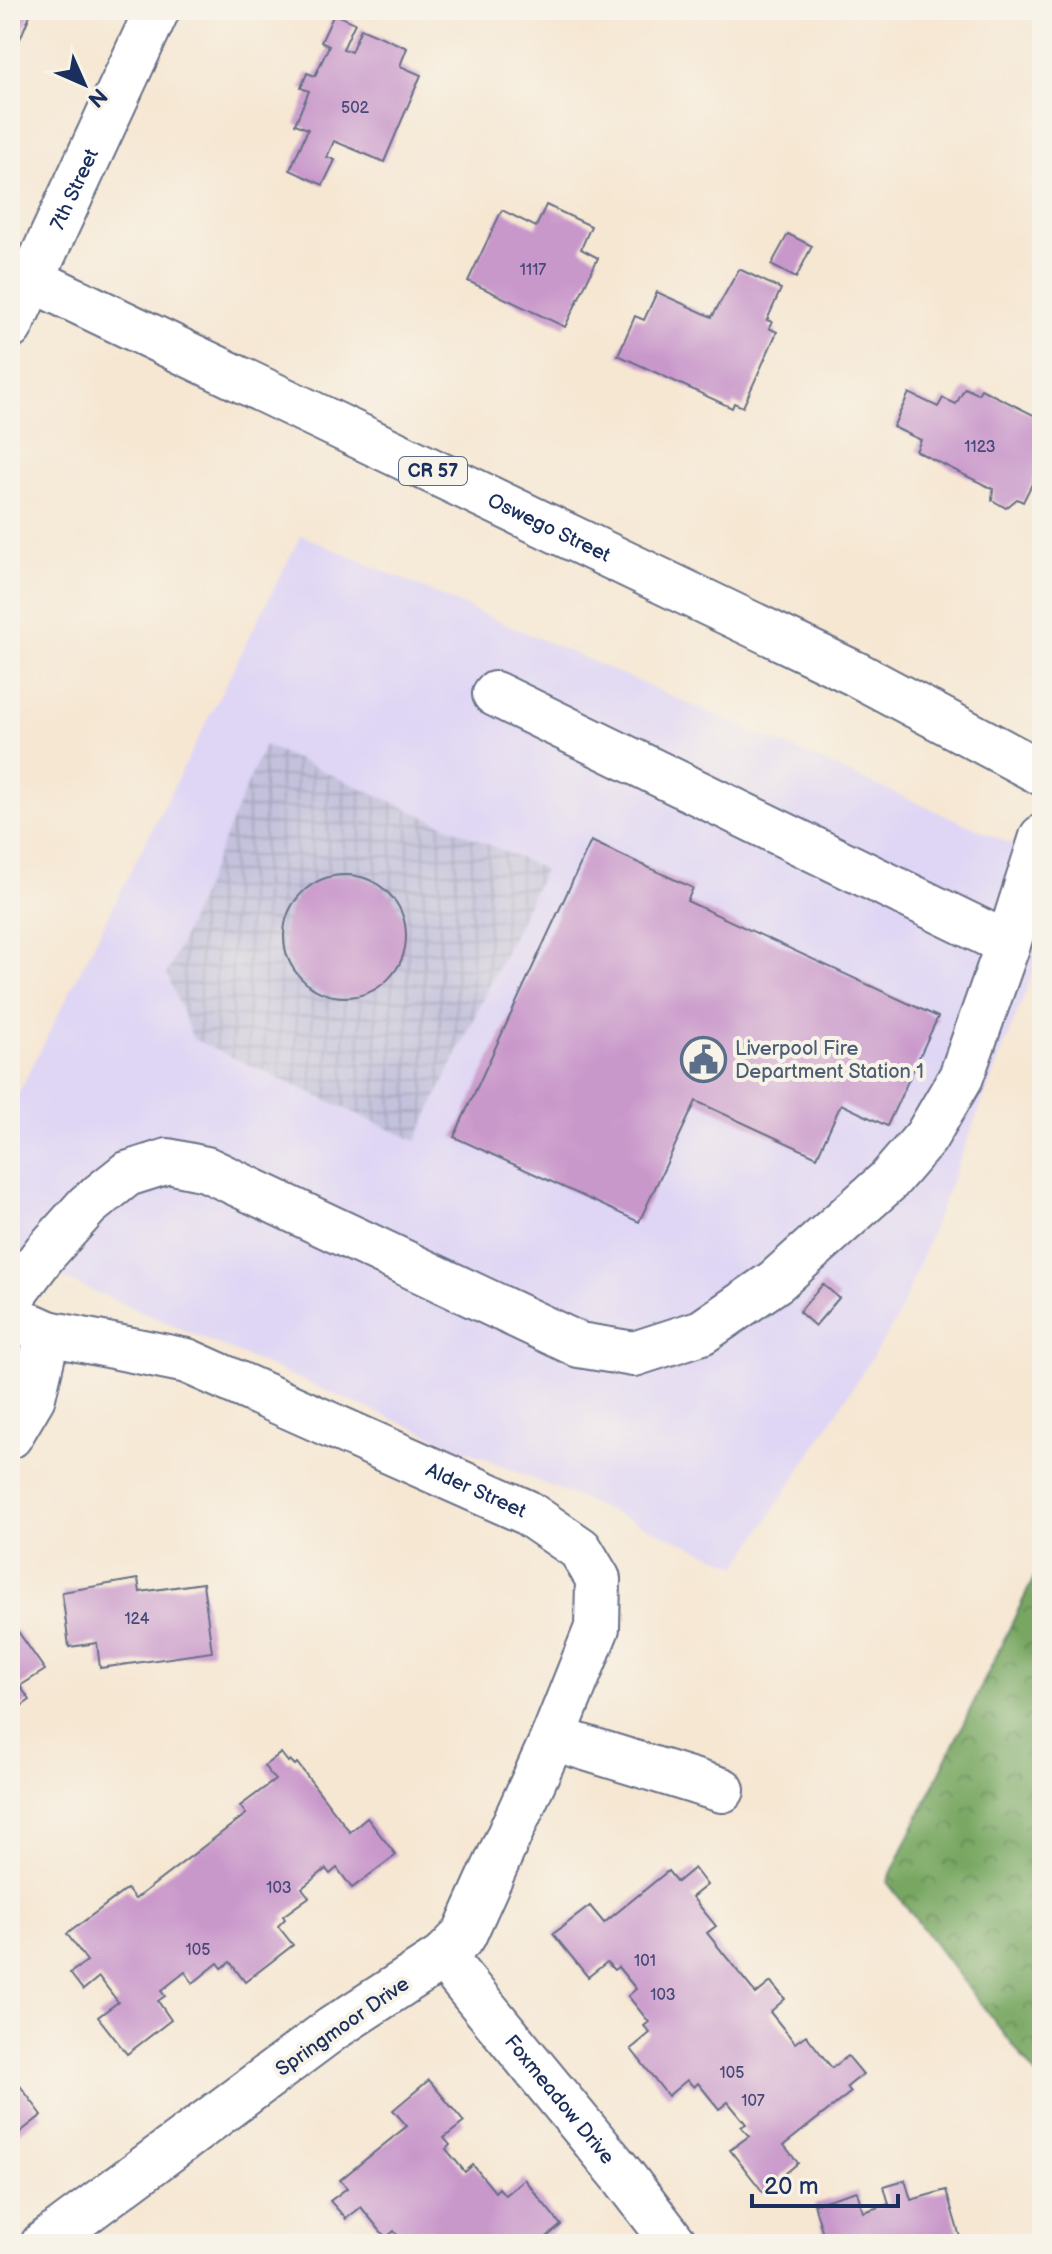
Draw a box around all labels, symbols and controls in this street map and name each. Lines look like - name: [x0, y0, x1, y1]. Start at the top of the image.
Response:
- north arrow: [44, 44, 124, 124]
- text: N: [82, 82, 112, 112]
- house number: 502: [341, 99, 370, 118]
- street label: 7th Street: [46, 145, 104, 234]
- house number: 1117: [520, 261, 546, 280]
- house number: 1123: [964, 438, 996, 457]
- road number: CR 57: [399, 457, 467, 485]
- street label: Oswego Street: [484, 489, 614, 568]
- public building icon: Liverpool Fire Department Station 1: [680, 1035, 728, 1083]
- place label: Liverpool Fire Department Station 1: [735, 1037, 924, 1084]
- street label: Alder Street: [422, 1458, 530, 1523]
- house number: 124: [124, 1610, 150, 1629]
- house number: 103: [266, 1879, 292, 1898]
- house number: 105: [186, 1941, 210, 1960]
- house number: 101: [634, 1952, 656, 1971]
- street label: Springmoor Drive: [271, 1972, 414, 2082]
- house number: 103: [650, 1986, 676, 2005]
- street label: Foxmeadow Drive: [499, 2030, 619, 2169]
- house number: 105: [720, 2064, 744, 2083]
- house number: 107: [741, 2092, 765, 2111]
- scale bar: [752, 2158, 898, 2208]
- text: 20 m: [764, 2172, 819, 2201]

